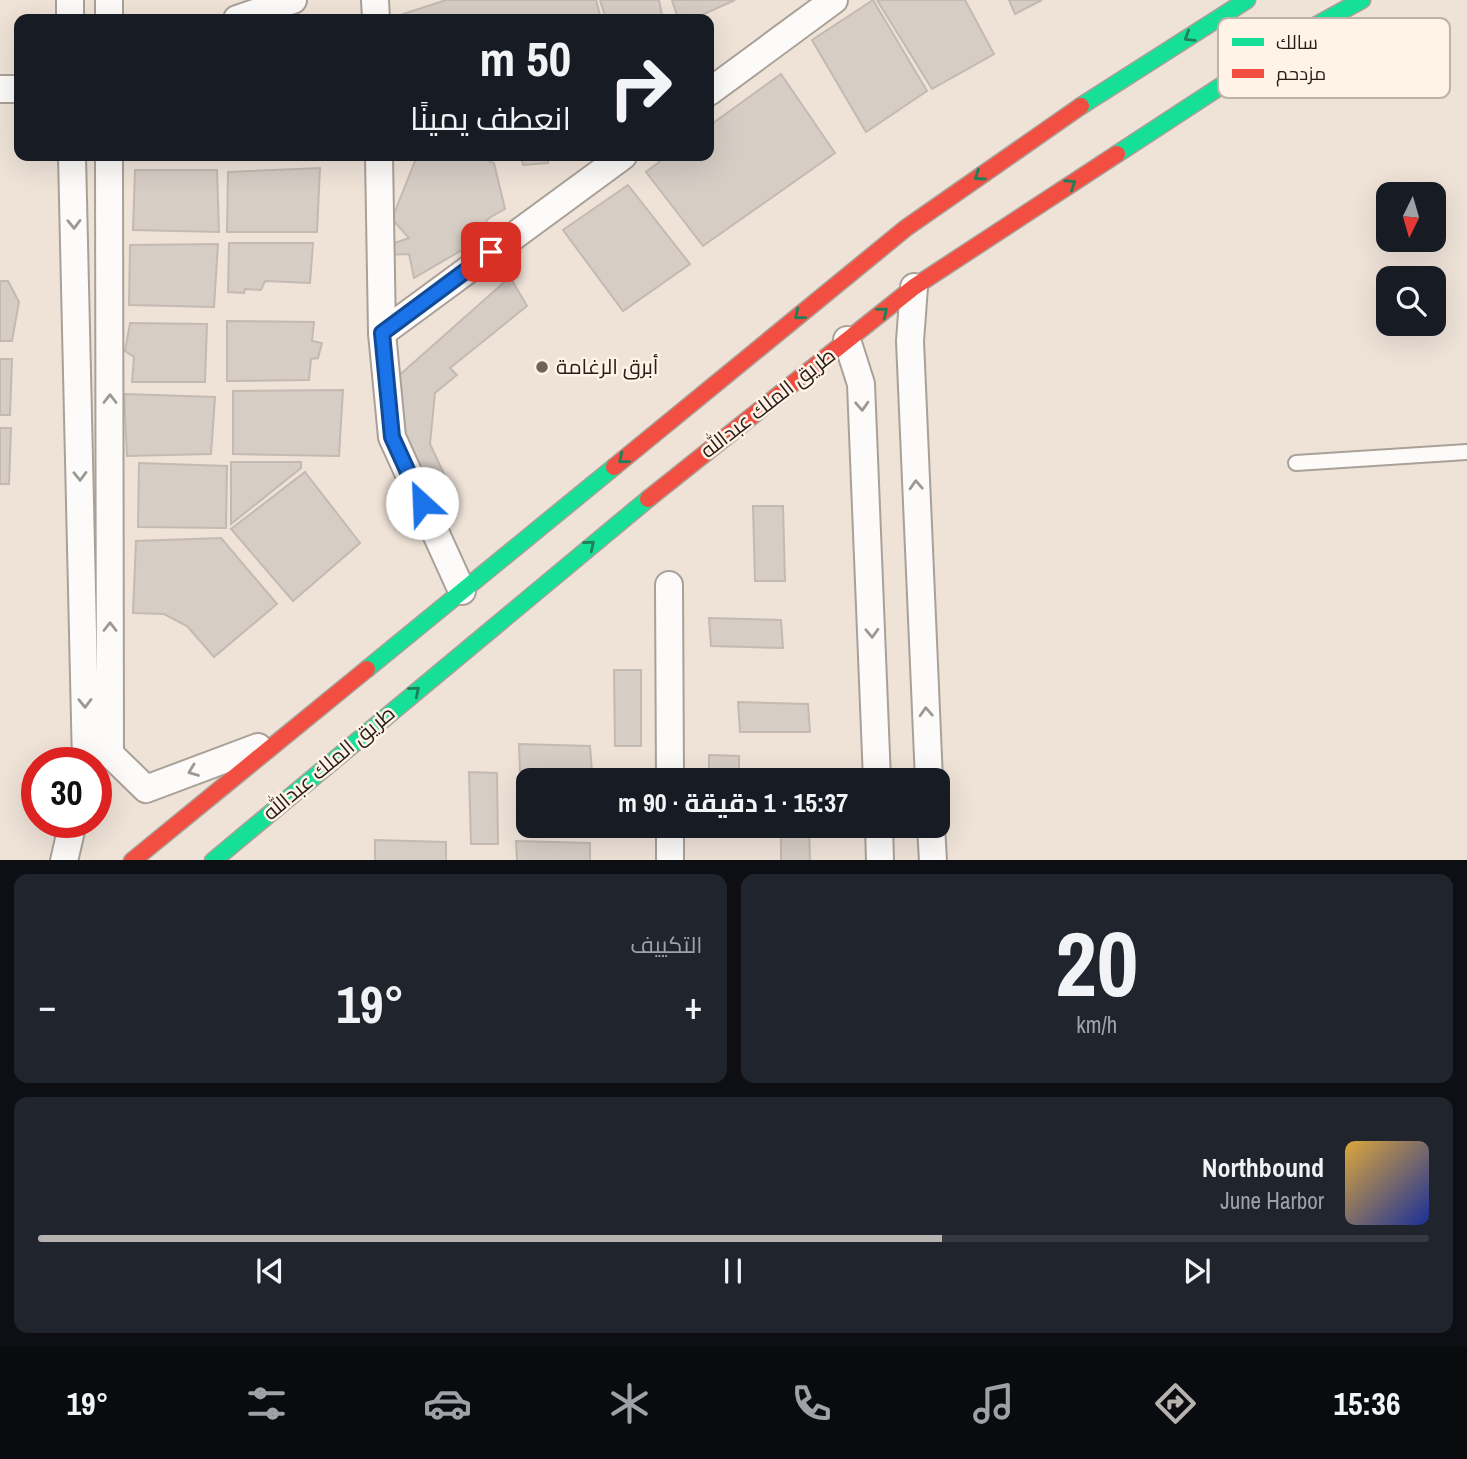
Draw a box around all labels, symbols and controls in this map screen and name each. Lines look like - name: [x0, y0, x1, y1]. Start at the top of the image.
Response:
- legend: [1218, 18, 1450, 98]
- text: 50 m: [479, 25, 571, 91]
- one-way arrow: [1184, 28, 1197, 41]
- text: سالك: [1276, 29, 1318, 55]
- icon: right: [595, 42, 686, 133]
- text: مزدحم: [1276, 60, 1326, 87]
- text: انعطف يمينًا: [410, 97, 571, 140]
- one-way arrow: [974, 168, 987, 180]
- one-way arrow: [1063, 180, 1076, 193]
- north arrow: [1376, 182, 1446, 252]
- map controls: [1376, 182, 1446, 336]
- one-way arrow: [66, 219, 82, 230]
- pin: [461, 222, 521, 282]
- icon: arrive: [472, 233, 510, 271]
- button: search: [1376, 266, 1446, 336]
- one-way arrow: [795, 307, 807, 320]
- one-way arrow: [875, 307, 887, 320]
- street label: طريق الملك عبدالله: [694, 341, 841, 465]
- place label: أبرق الرغامة: [556, 352, 658, 381]
- marker: أبرق الرغامة: [534, 359, 550, 375]
- one-way arrow: [102, 393, 117, 404]
- one-way arrow: [854, 401, 869, 412]
- one-way arrow: [619, 451, 631, 464]
- position arrow: [385, 466, 459, 540]
- one-way arrow: [72, 471, 88, 482]
- one-way arrow: [909, 479, 924, 490]
- one-way arrow: [581, 541, 594, 553]
- one-way arrow: [102, 621, 118, 631]
- one-way arrow: [864, 628, 879, 639]
- one-way arrow: [407, 687, 420, 699]
- one-way arrow: [78, 698, 93, 709]
- street label: طريق الملك عبدالله: [256, 699, 401, 827]
- one-way arrow: [919, 707, 934, 718]
- speed limit sign: 30: [21, 747, 112, 838]
- one-way arrow: [187, 763, 199, 777]
- text: 15:37 · 1 دقيقة · 90 m: [618, 785, 848, 820]
- text: 20: [1055, 902, 1138, 1024]
- text: التكييف: [630, 929, 703, 960]
- text: 19°: [336, 969, 404, 1039]
- text: −: [38, 980, 56, 1031]
- text: +: [684, 980, 702, 1031]
- text: km/h: [1076, 1009, 1117, 1040]
- text: Northbound: [1202, 1150, 1324, 1185]
- text: June Harbor: [1220, 1185, 1324, 1216]
- icon: previous: [251, 1252, 289, 1290]
- icon: pause: [714, 1252, 752, 1290]
- icon: next: [1178, 1252, 1216, 1290]
- icon: filters: [242, 1379, 291, 1428]
- icon: car: [423, 1379, 472, 1428]
- icon: climate: [605, 1379, 654, 1428]
- icon: phone: [787, 1379, 836, 1428]
- icon: music: [969, 1379, 1018, 1428]
- icon: directions: [1151, 1379, 1200, 1428]
- text: 19°: [67, 1382, 109, 1425]
- text: 15:36: [1333, 1382, 1401, 1425]

